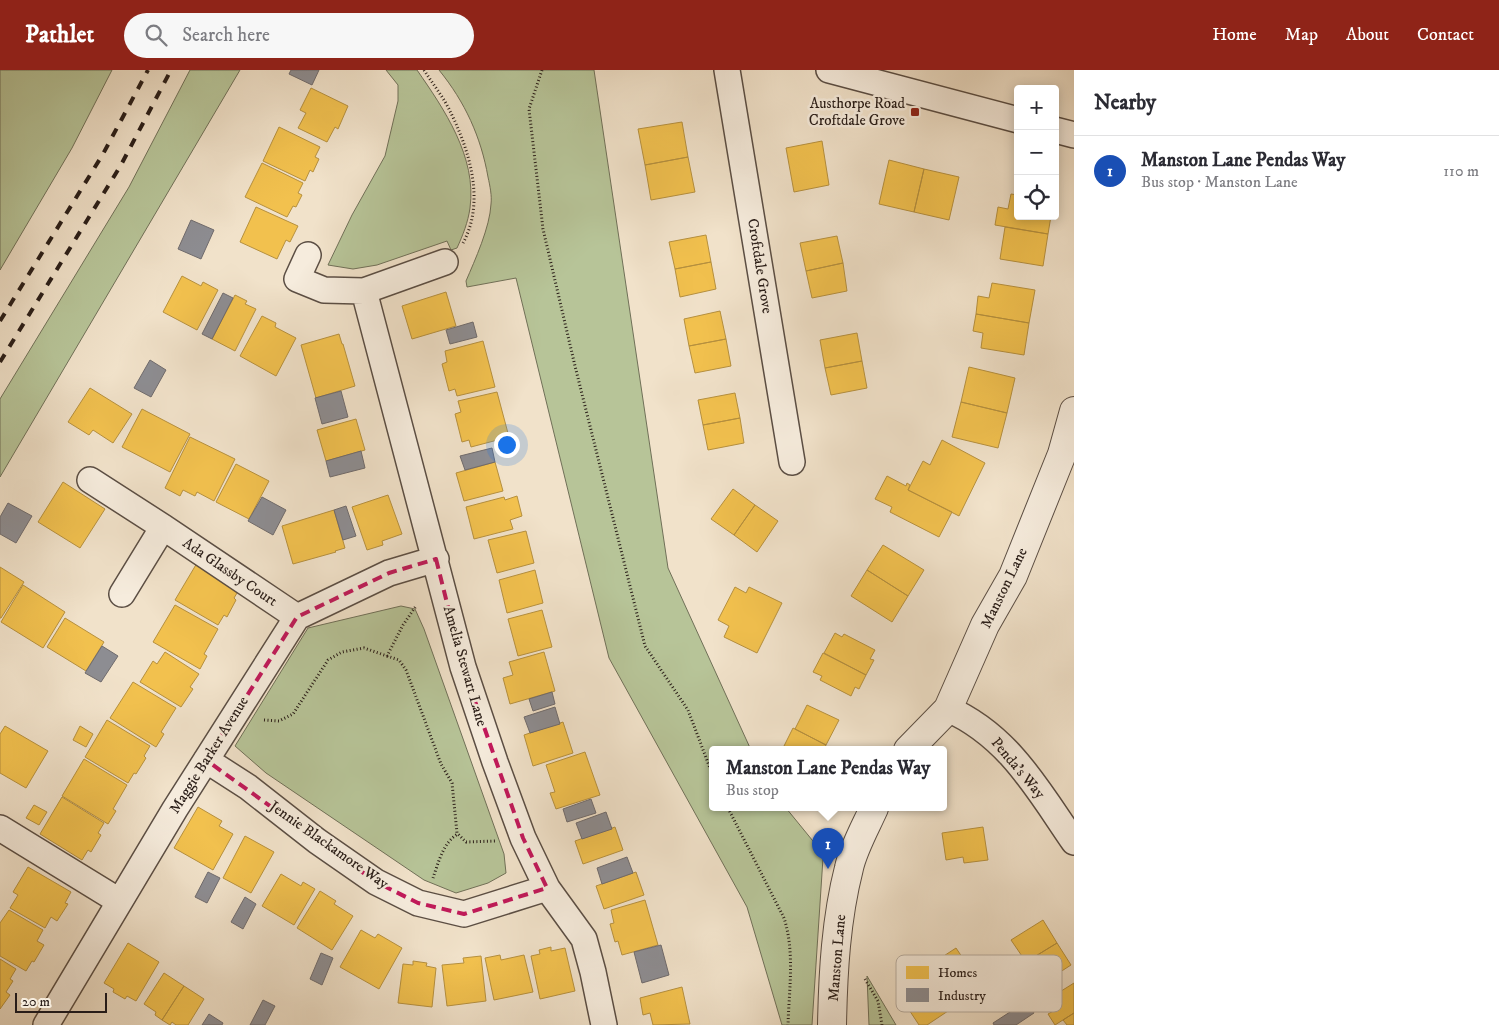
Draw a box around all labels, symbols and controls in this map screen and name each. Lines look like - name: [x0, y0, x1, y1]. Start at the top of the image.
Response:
- search box: [124, 13, 474, 58]
- text: Pathlet: [25, 20, 94, 50]
- icon: search: [142, 21, 170, 49]
- text: Search here: [182, 24, 270, 47]
- text: Home: [1212, 24, 1257, 46]
- text: Map: [1285, 24, 1318, 46]
- text: About: [1346, 24, 1389, 46]
- text: Contact: [1417, 24, 1474, 46]
- map controls: [1014, 85, 1059, 220]
- button: +: [1014, 85, 1059, 130]
- text: Nearby: [1094, 90, 1156, 116]
- place label: Austhorpe Road Croftdale Grove: [809, 94, 905, 130]
- marker: Austhorpe Road Croftdale Grove: [909, 106, 921, 118]
- button: −: [1014, 130, 1059, 175]
- text: Manston Lane Pendas Way: [1141, 149, 1345, 172]
- text: 1: [1107, 161, 1113, 181]
- text: 110 m: [1443, 161, 1479, 181]
- text: Bus stop · Manston Lane: [1141, 172, 1298, 192]
- button: locate: [1014, 175, 1059, 220]
- street label: Croftdale Grove: [743, 217, 777, 315]
- your location: [494, 432, 520, 458]
- street label: Ada Glassby Court: [179, 533, 281, 611]
- street label: Manston Lane: [976, 545, 1032, 631]
- street label: Amelia Stewart Lane: [439, 604, 491, 728]
- street label: Maggie Barker Avenue: [165, 693, 253, 817]
- street label: Penda's Way: [987, 733, 1050, 803]
- popup: [709, 746, 947, 811]
- text: Manston Lane Pendas Way: [726, 757, 930, 780]
- text: Bus stop: [726, 780, 779, 800]
- street label: Jennie Blackamore Way: [264, 796, 393, 894]
- pin: 1: [812, 828, 844, 869]
- street label: Manston Lane: [824, 914, 850, 1002]
- legend: [896, 955, 1062, 1012]
- text: Homes: [938, 964, 978, 982]
- text: Industry: [938, 987, 986, 1005]
- scale bar: [15, 990, 108, 1013]
- text: 20 m: [22, 993, 50, 1011]

